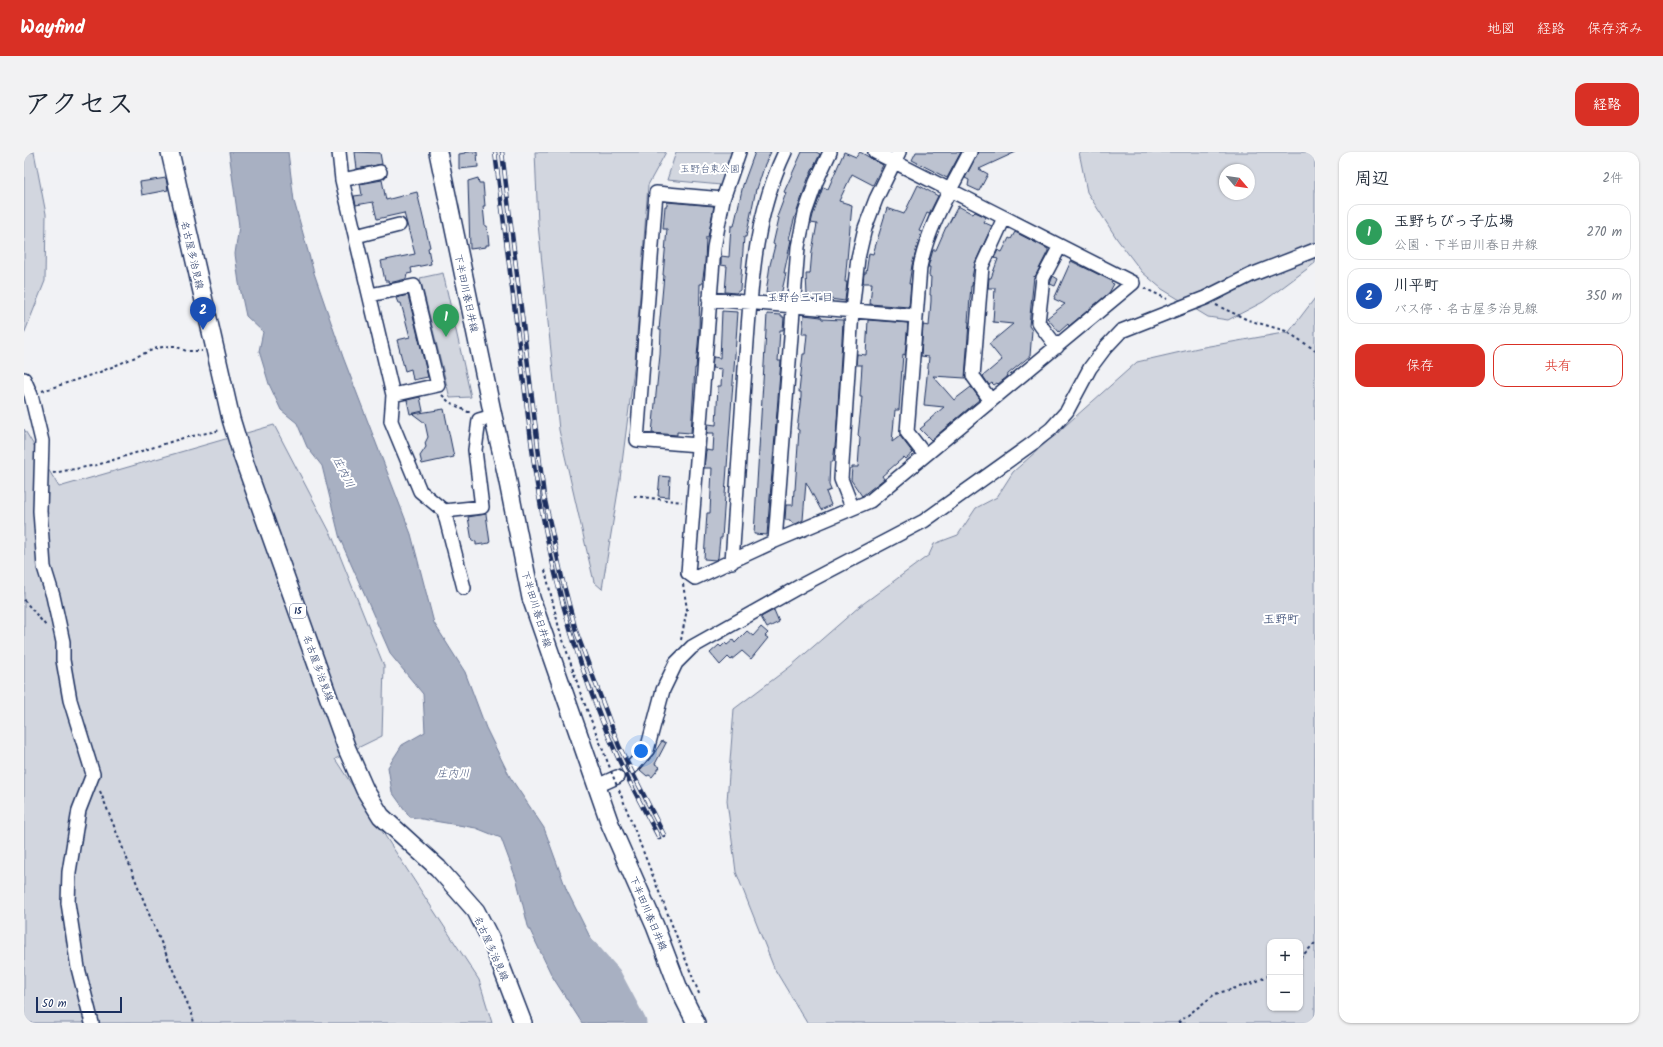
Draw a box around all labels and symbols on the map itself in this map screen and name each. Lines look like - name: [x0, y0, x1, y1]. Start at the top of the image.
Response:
- park label: 玉野台東公園: [680, 161, 740, 177]
- north arrow: [1219, 164, 1255, 200]
- street label: 名古屋多治見線: [176, 219, 208, 291]
- street label: 下半田川春日井線: [450, 252, 482, 334]
- district label: 玉野台三丁目: [767, 289, 833, 307]
- pin: 2: [190, 297, 216, 330]
- pin: 1: [433, 304, 459, 337]
- water label: 庄内川: [328, 454, 359, 491]
- street label: 下半田川春日井線: [517, 569, 555, 650]
- road number: 15: [290, 604, 306, 618]
- district label: 玉野町: [1263, 610, 1299, 629]
- street label: 名古屋多治見線: [299, 633, 338, 704]
- your location: [631, 741, 651, 761]
- water label: 庄内川: [437, 765, 470, 783]
- street label: 下半田川春日井線: [625, 873, 671, 953]
- street label: 名古屋多治見線: [470, 913, 513, 984]
- scale bar: [36, 995, 122, 1014]

